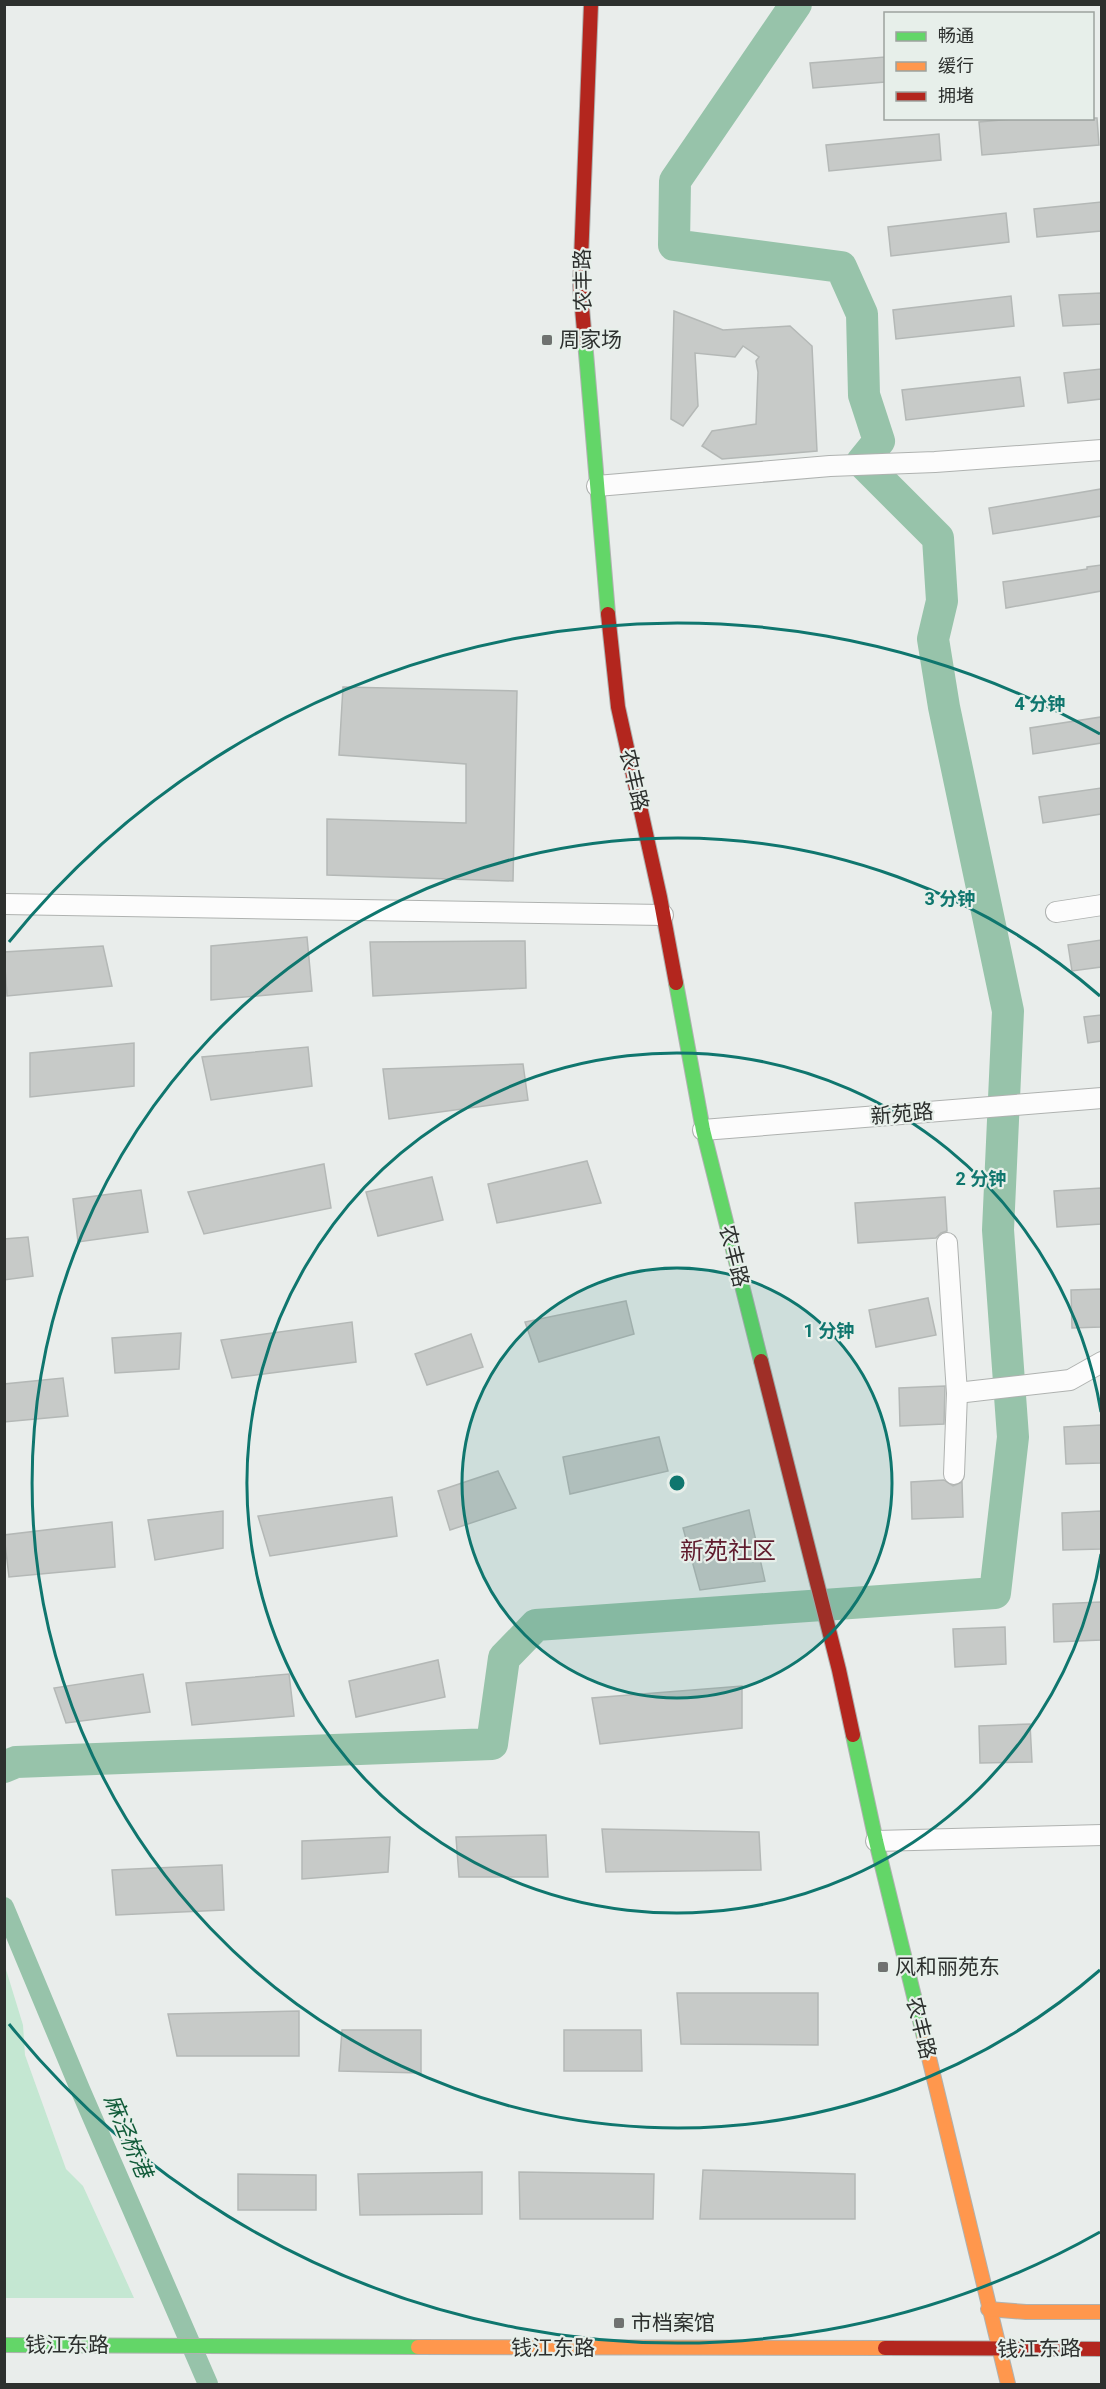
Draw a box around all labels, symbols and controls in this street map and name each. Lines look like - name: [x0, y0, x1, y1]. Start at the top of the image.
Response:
- legend: [884, 12, 1094, 120]
- text: 畅通: [938, 25, 974, 46]
- text: 缓行: [938, 55, 974, 76]
- text: 拥堵: [938, 85, 974, 106]
- street label: 农丰路: [570, 248, 596, 312]
- place label: 周家场: [559, 328, 622, 352]
- marker: 周家场: [540, 333, 554, 347]
- text: 4 分钟: [1015, 693, 1065, 714]
- street label: 农丰路: [615, 747, 653, 813]
- text: 3 分钟: [925, 888, 975, 909]
- street label: 新苑路: [870, 1099, 934, 1129]
- text: 2 分钟: [956, 1168, 1006, 1189]
- street label: 农丰路: [715, 1223, 753, 1289]
- text: 1 分钟: [804, 1320, 854, 1341]
- centre of rings: [667, 1473, 687, 1493]
- district label: 新苑社区: [680, 1537, 776, 1565]
- place label: 风和丽苑东: [895, 1955, 1000, 1979]
- marker: 风和丽苑东: [876, 1960, 890, 1974]
- street label: 农丰路: [902, 1995, 940, 2061]
- water label: 麻泾桥港: [99, 2091, 158, 2184]
- place label: 市档案馆: [631, 2311, 715, 2335]
- marker: 市档案馆: [612, 2316, 626, 2330]
- street label: 钱江东路: [25, 2333, 109, 2357]
- street label: 钱江东路: [511, 2336, 595, 2360]
- street label: 钱江东路: [997, 2336, 1081, 2362]

